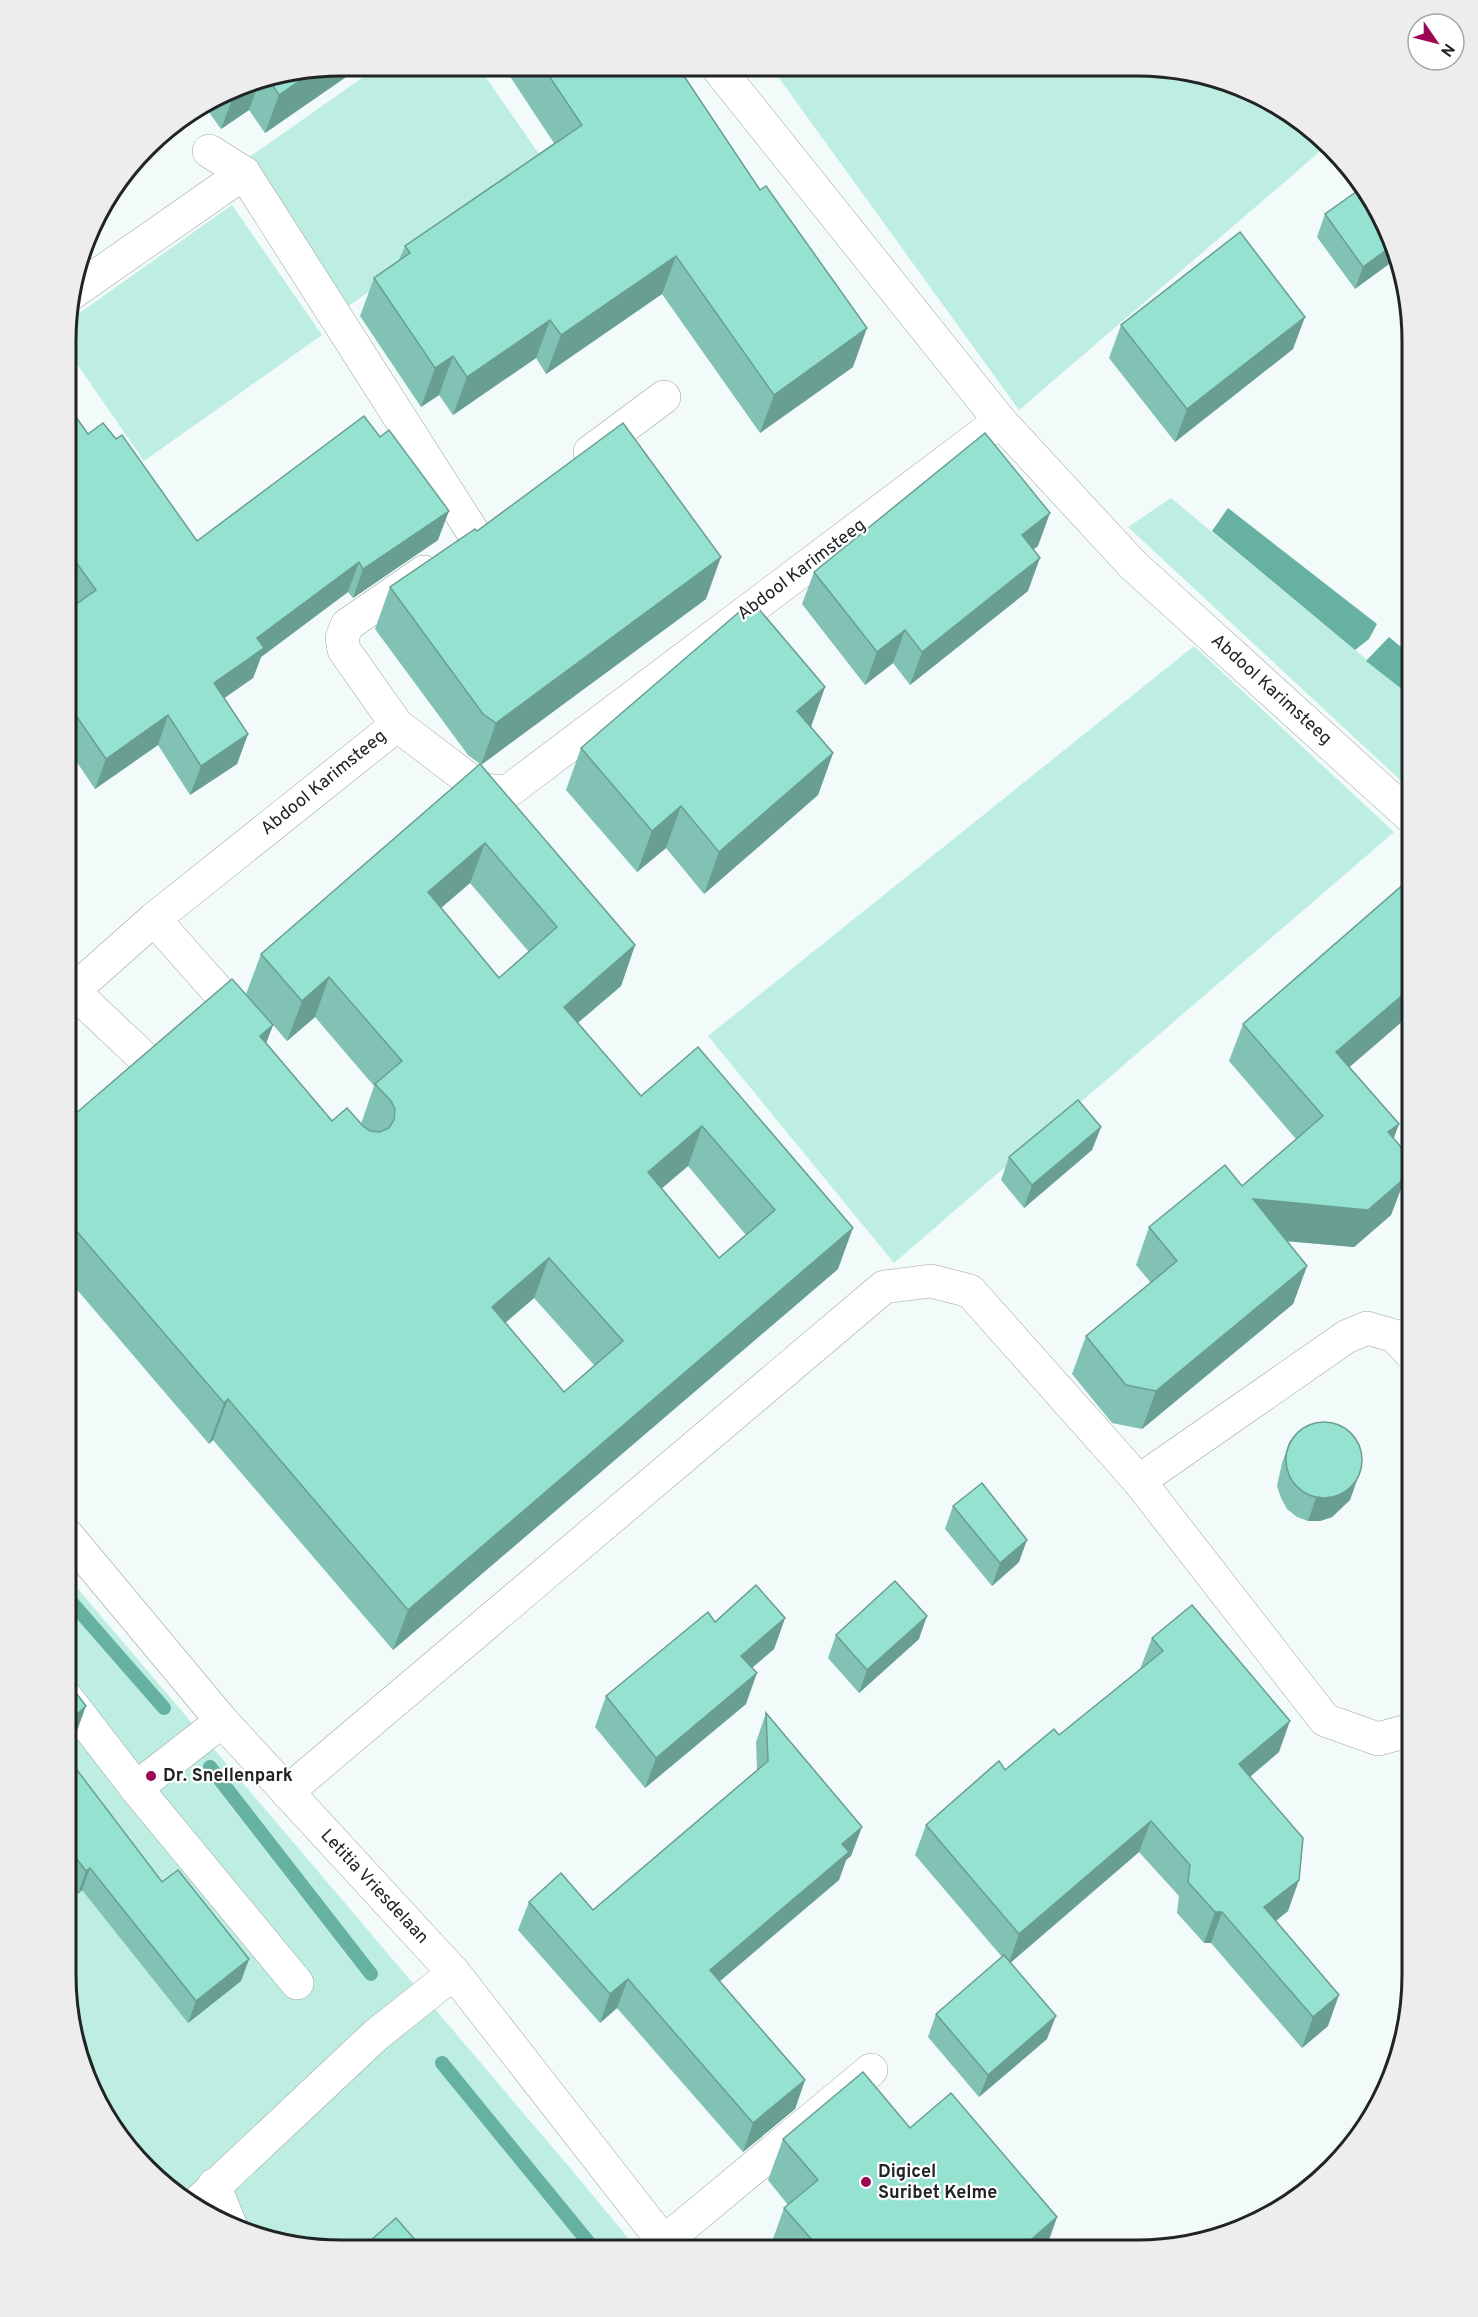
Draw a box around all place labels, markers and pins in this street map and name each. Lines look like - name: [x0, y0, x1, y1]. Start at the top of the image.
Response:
- place label: Dr. Snellenpark: [163, 1765, 293, 1788]
- marker: Dr. Snellenpark: [144, 1769, 158, 1783]
- place label: Digicel Suribet Kelme: [878, 2161, 997, 2205]
- marker: Digicel Suribet Kelme: [859, 2175, 873, 2189]

